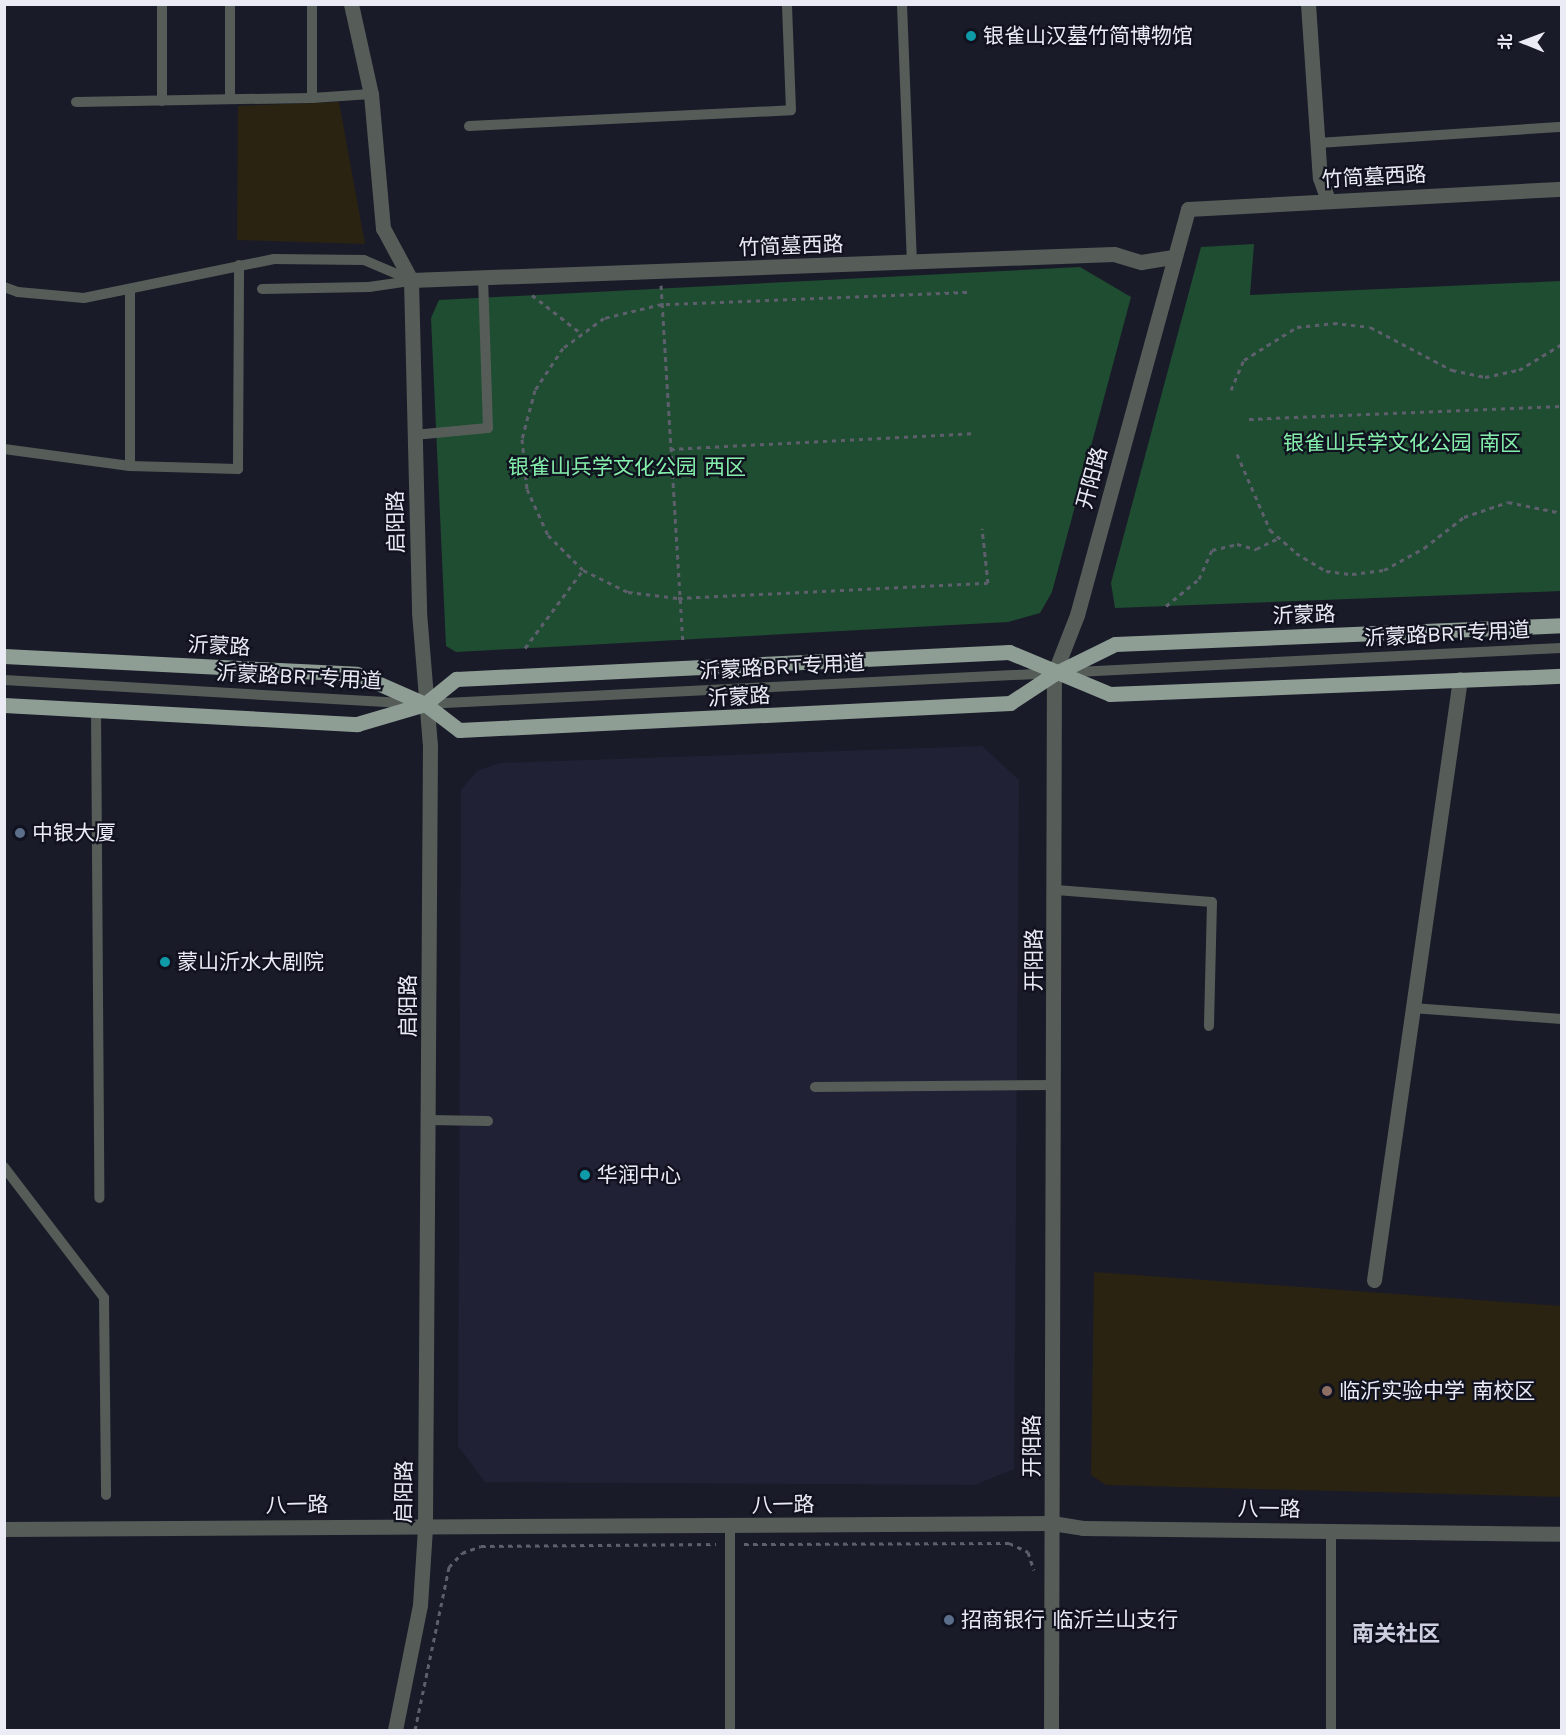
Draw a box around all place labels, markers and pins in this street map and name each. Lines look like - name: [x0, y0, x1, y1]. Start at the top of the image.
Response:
- place label: 银雀山汉墓竹简博物馆: [983, 23, 1193, 49]
- marker: 银雀山汉墓竹简博物馆: [964, 29, 978, 43]
- place label: 中银大厦: [32, 820, 116, 846]
- marker: 中银大厦: [13, 826, 27, 840]
- place label: 蒙山沂水大剧院: [177, 949, 324, 975]
- marker: 蒙山沂水大剧院: [158, 955, 172, 969]
- place label: 华润中心: [597, 1162, 681, 1188]
- marker: 华润中心: [578, 1168, 592, 1182]
- place label: 临沂实验中学 南校区: [1339, 1378, 1535, 1404]
- marker: 临沂实验中学 南校区: [1320, 1384, 1334, 1398]
- place label: 招商银行 临沂兰山支行: [961, 1607, 1178, 1633]
- marker: 招商银行 临沂兰山支行: [942, 1613, 956, 1627]

